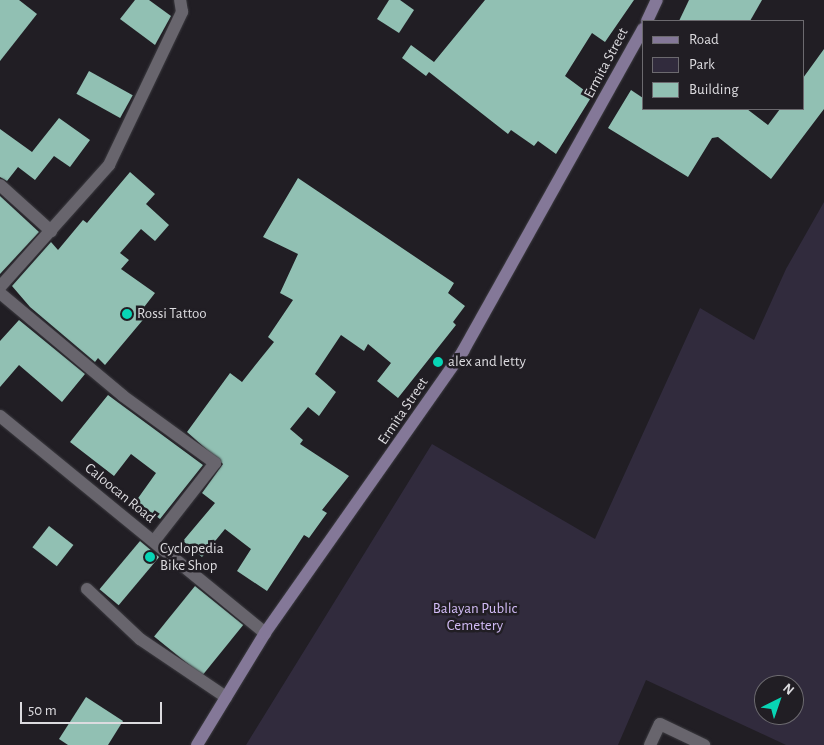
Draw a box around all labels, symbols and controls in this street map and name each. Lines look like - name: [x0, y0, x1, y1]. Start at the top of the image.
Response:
- legend: [642, 20, 804, 110]
- street label: Ermita Street: [580, 25, 632, 101]
- text: Road: [689, 32, 719, 47]
- text: Park: [689, 57, 715, 72]
- text: Building: [689, 82, 739, 97]
- place label: Rossi Tattoo: [137, 305, 207, 323]
- marker: Rossi Tattoo: [121, 308, 133, 320]
- place label: alex and letty: [448, 353, 526, 371]
- marker: alex and letty: [432, 356, 444, 368]
- street label: Ermita Street: [374, 374, 432, 448]
- street label: Caloocan Road: [81, 459, 159, 527]
- place label: Cyclopedia Bike Shop: [160, 539, 224, 574]
- marker: Cyclopedia Bike Shop: [144, 551, 156, 563]
- park label: Balayan Public Cemetery: [433, 599, 517, 634]
- north arrow: [754, 675, 804, 725]
- text: N: [780, 681, 796, 698]
- scale bar: [22, 692, 165, 724]
- text: 50 m: [28, 703, 57, 718]

